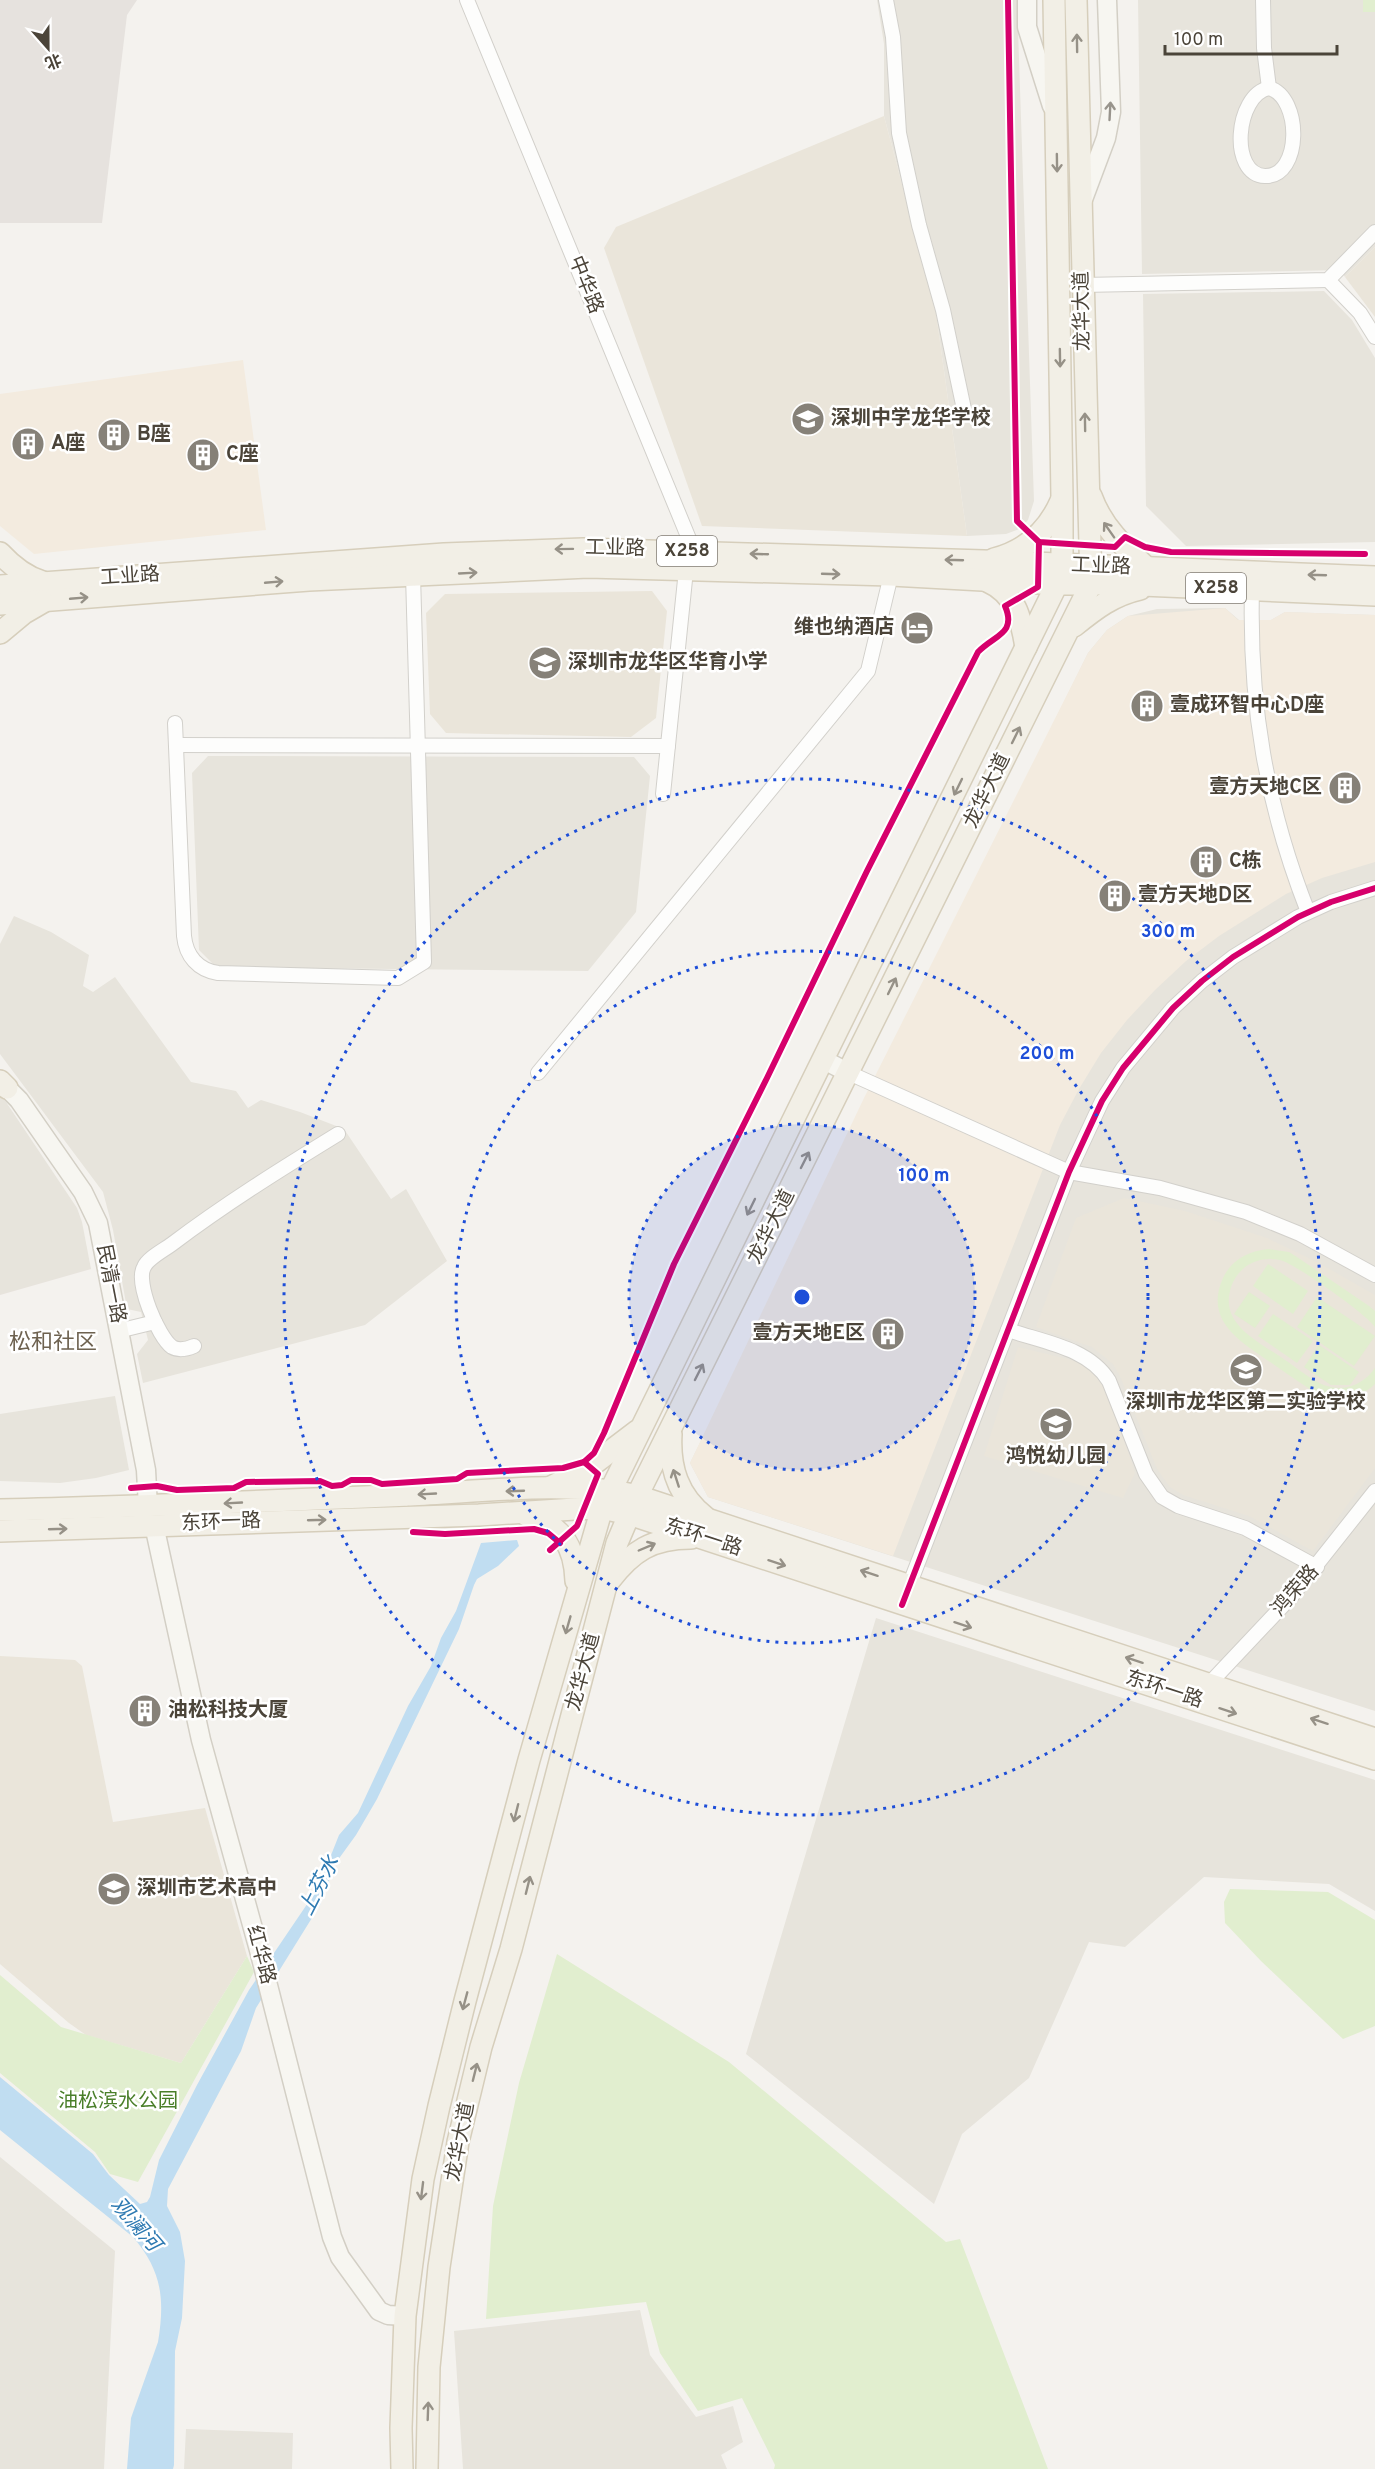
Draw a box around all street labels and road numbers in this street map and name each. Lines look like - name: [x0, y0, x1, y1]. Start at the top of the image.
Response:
- street label: 中华路: [562, 252, 608, 318]
- street label: 龙华大道: [1069, 271, 1097, 351]
- street label: 工业路: [585, 535, 645, 563]
- road number: X258: [657, 536, 717, 566]
- street label: 工业路: [1071, 553, 1131, 581]
- street label: 工业路: [99, 562, 161, 592]
- road number: X258: [1186, 573, 1246, 603]
- street label: 龙华大道: [959, 749, 1017, 833]
- street label: 龙华大道: [742, 1185, 802, 1269]
- street label: 民清一路: [90, 1242, 130, 1326]
- street label: 东环一路: [181, 1509, 261, 1537]
- street label: 东环一路: [661, 1513, 745, 1563]
- street label: 鸿荣路: [1267, 1560, 1325, 1622]
- street label: 龙华大道: [561, 1630, 607, 1714]
- street label: 东环一路: [1122, 1665, 1206, 1715]
- street label: 红华路: [240, 1923, 280, 1987]
- street label: 龙华大道: [441, 2100, 481, 2184]

